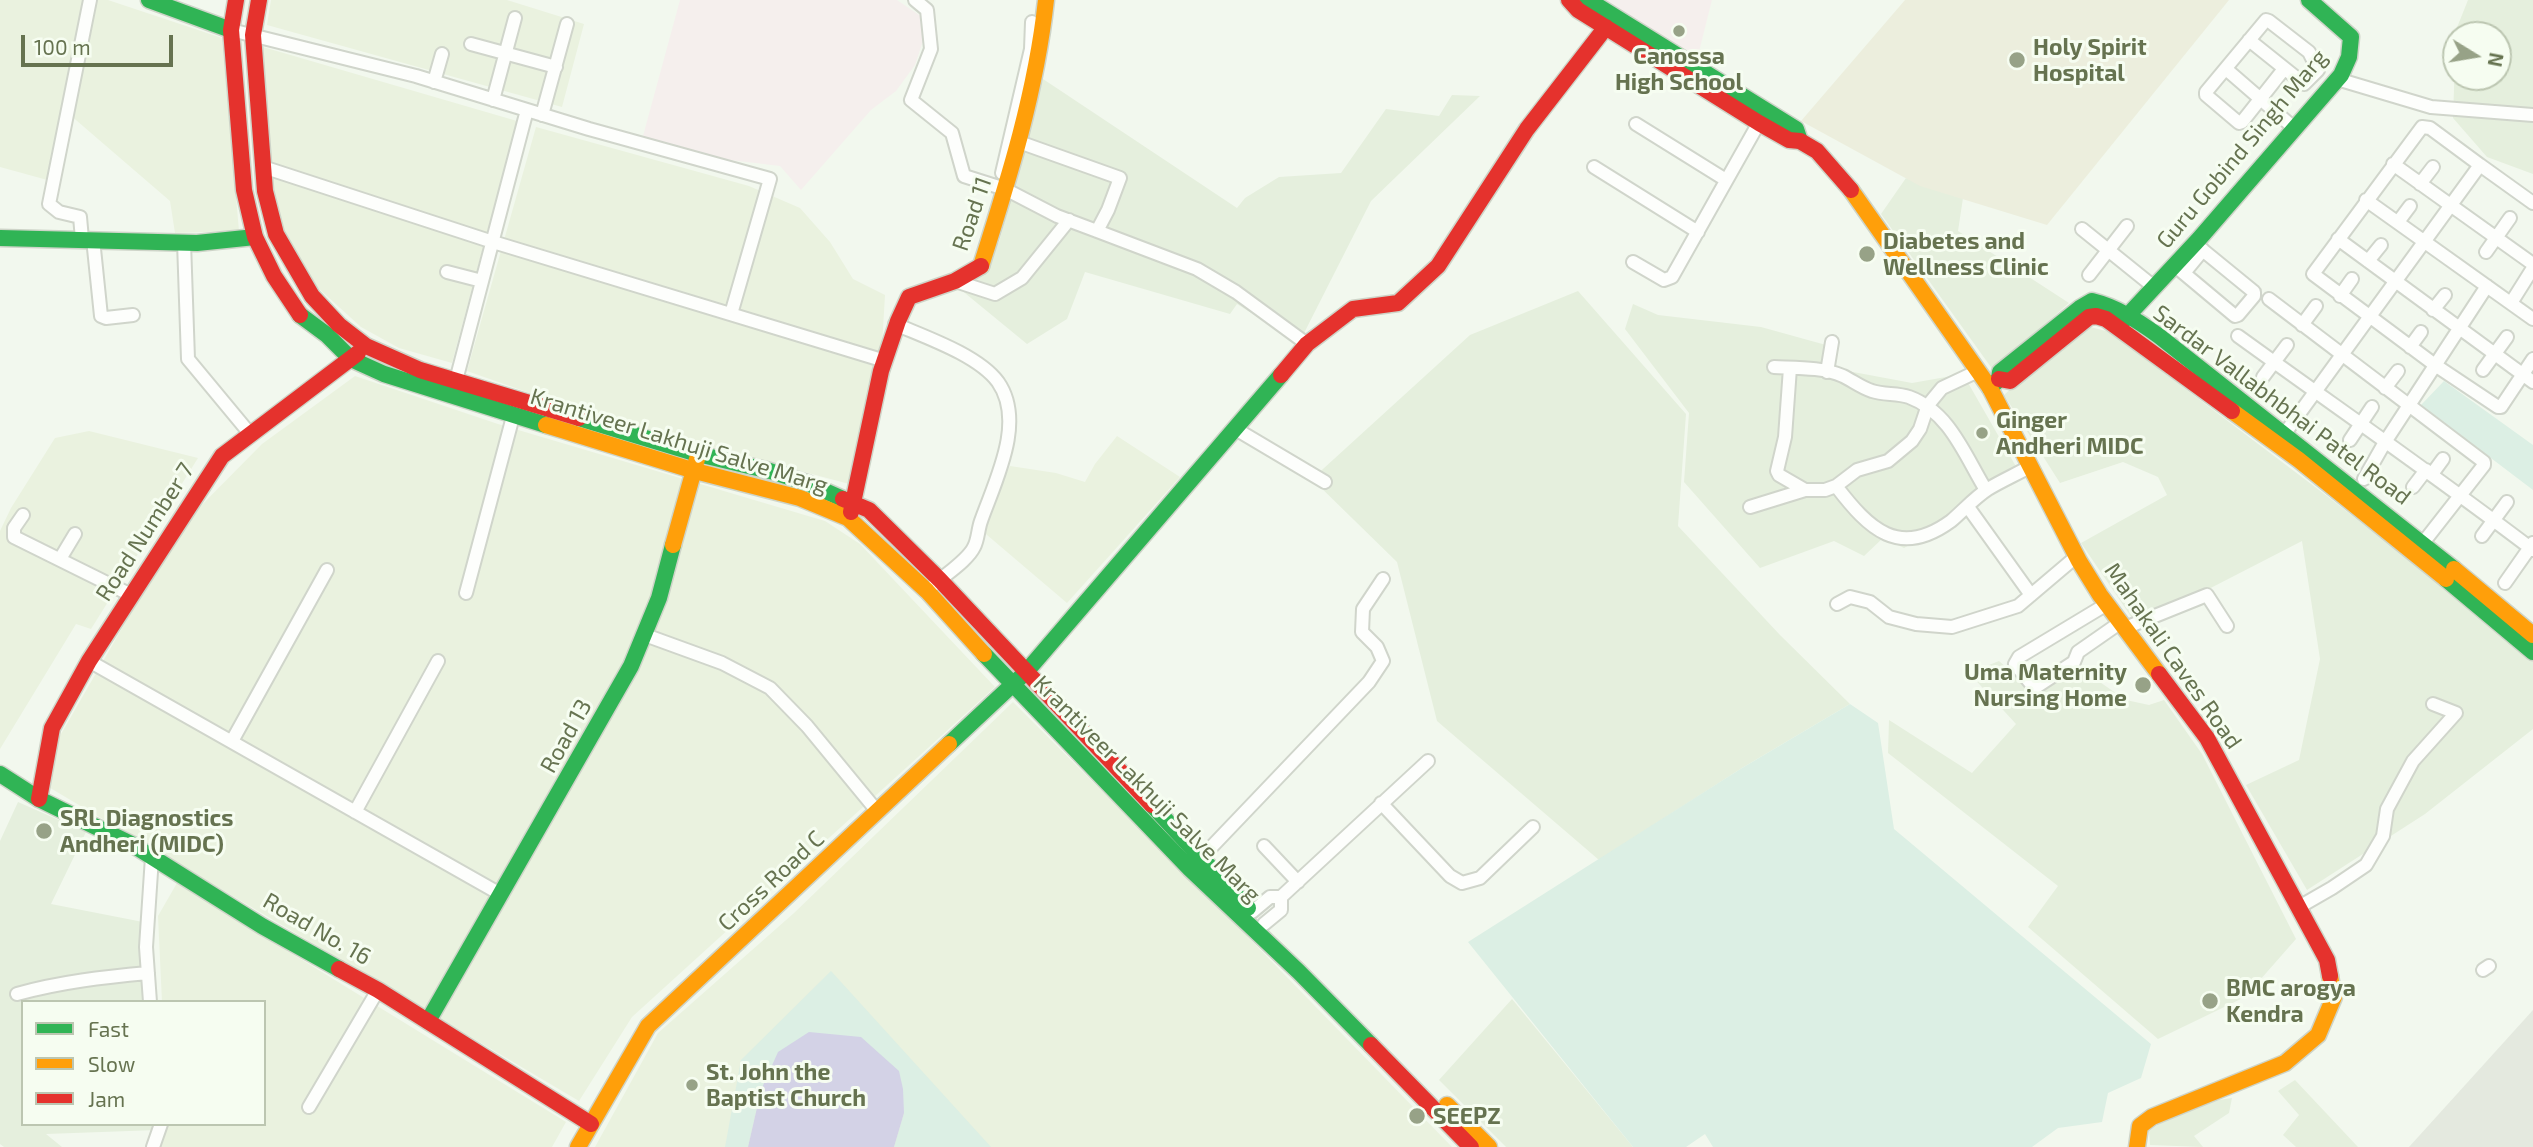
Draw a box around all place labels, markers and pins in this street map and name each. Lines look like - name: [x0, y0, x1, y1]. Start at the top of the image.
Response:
- marker: Canossa High School: [1671, 23, 1687, 39]
- place label: Holy Spirit Hospital: [2033, 33, 2147, 87]
- place label: Canossa High School: [1615, 42, 1743, 96]
- marker: Holy Spirit Hospital: [2007, 50, 2027, 70]
- place label: Diabetes and Wellness Clinic: [1883, 227, 2049, 281]
- marker: Diabetes and Wellness Clinic: [1857, 244, 1877, 264]
- place label: Ginger Andheri MIDC: [1996, 406, 2143, 460]
- marker: Ginger Andheri MIDC: [1974, 425, 1990, 441]
- place label: Uma Maternity Nursing Home: [1964, 658, 2127, 712]
- marker: Uma Maternity Nursing Home: [2133, 675, 2153, 695]
- place label: SRL Diagnostics Andheri (MIDC): [60, 804, 233, 858]
- marker: SRL Diagnostics Andheri (MIDC): [34, 821, 54, 841]
- place label: BMC arogya Kendra: [2226, 974, 2356, 1028]
- marker: BMC arogya Kendra: [2200, 991, 2220, 1011]
- place label: St. John the Baptist Church: [706, 1058, 866, 1112]
- marker: St. John the Baptist Church: [684, 1077, 700, 1093]
- place label: SEEPZ: [1433, 1102, 1501, 1130]
- marker: SEEPZ: [1407, 1106, 1427, 1126]

